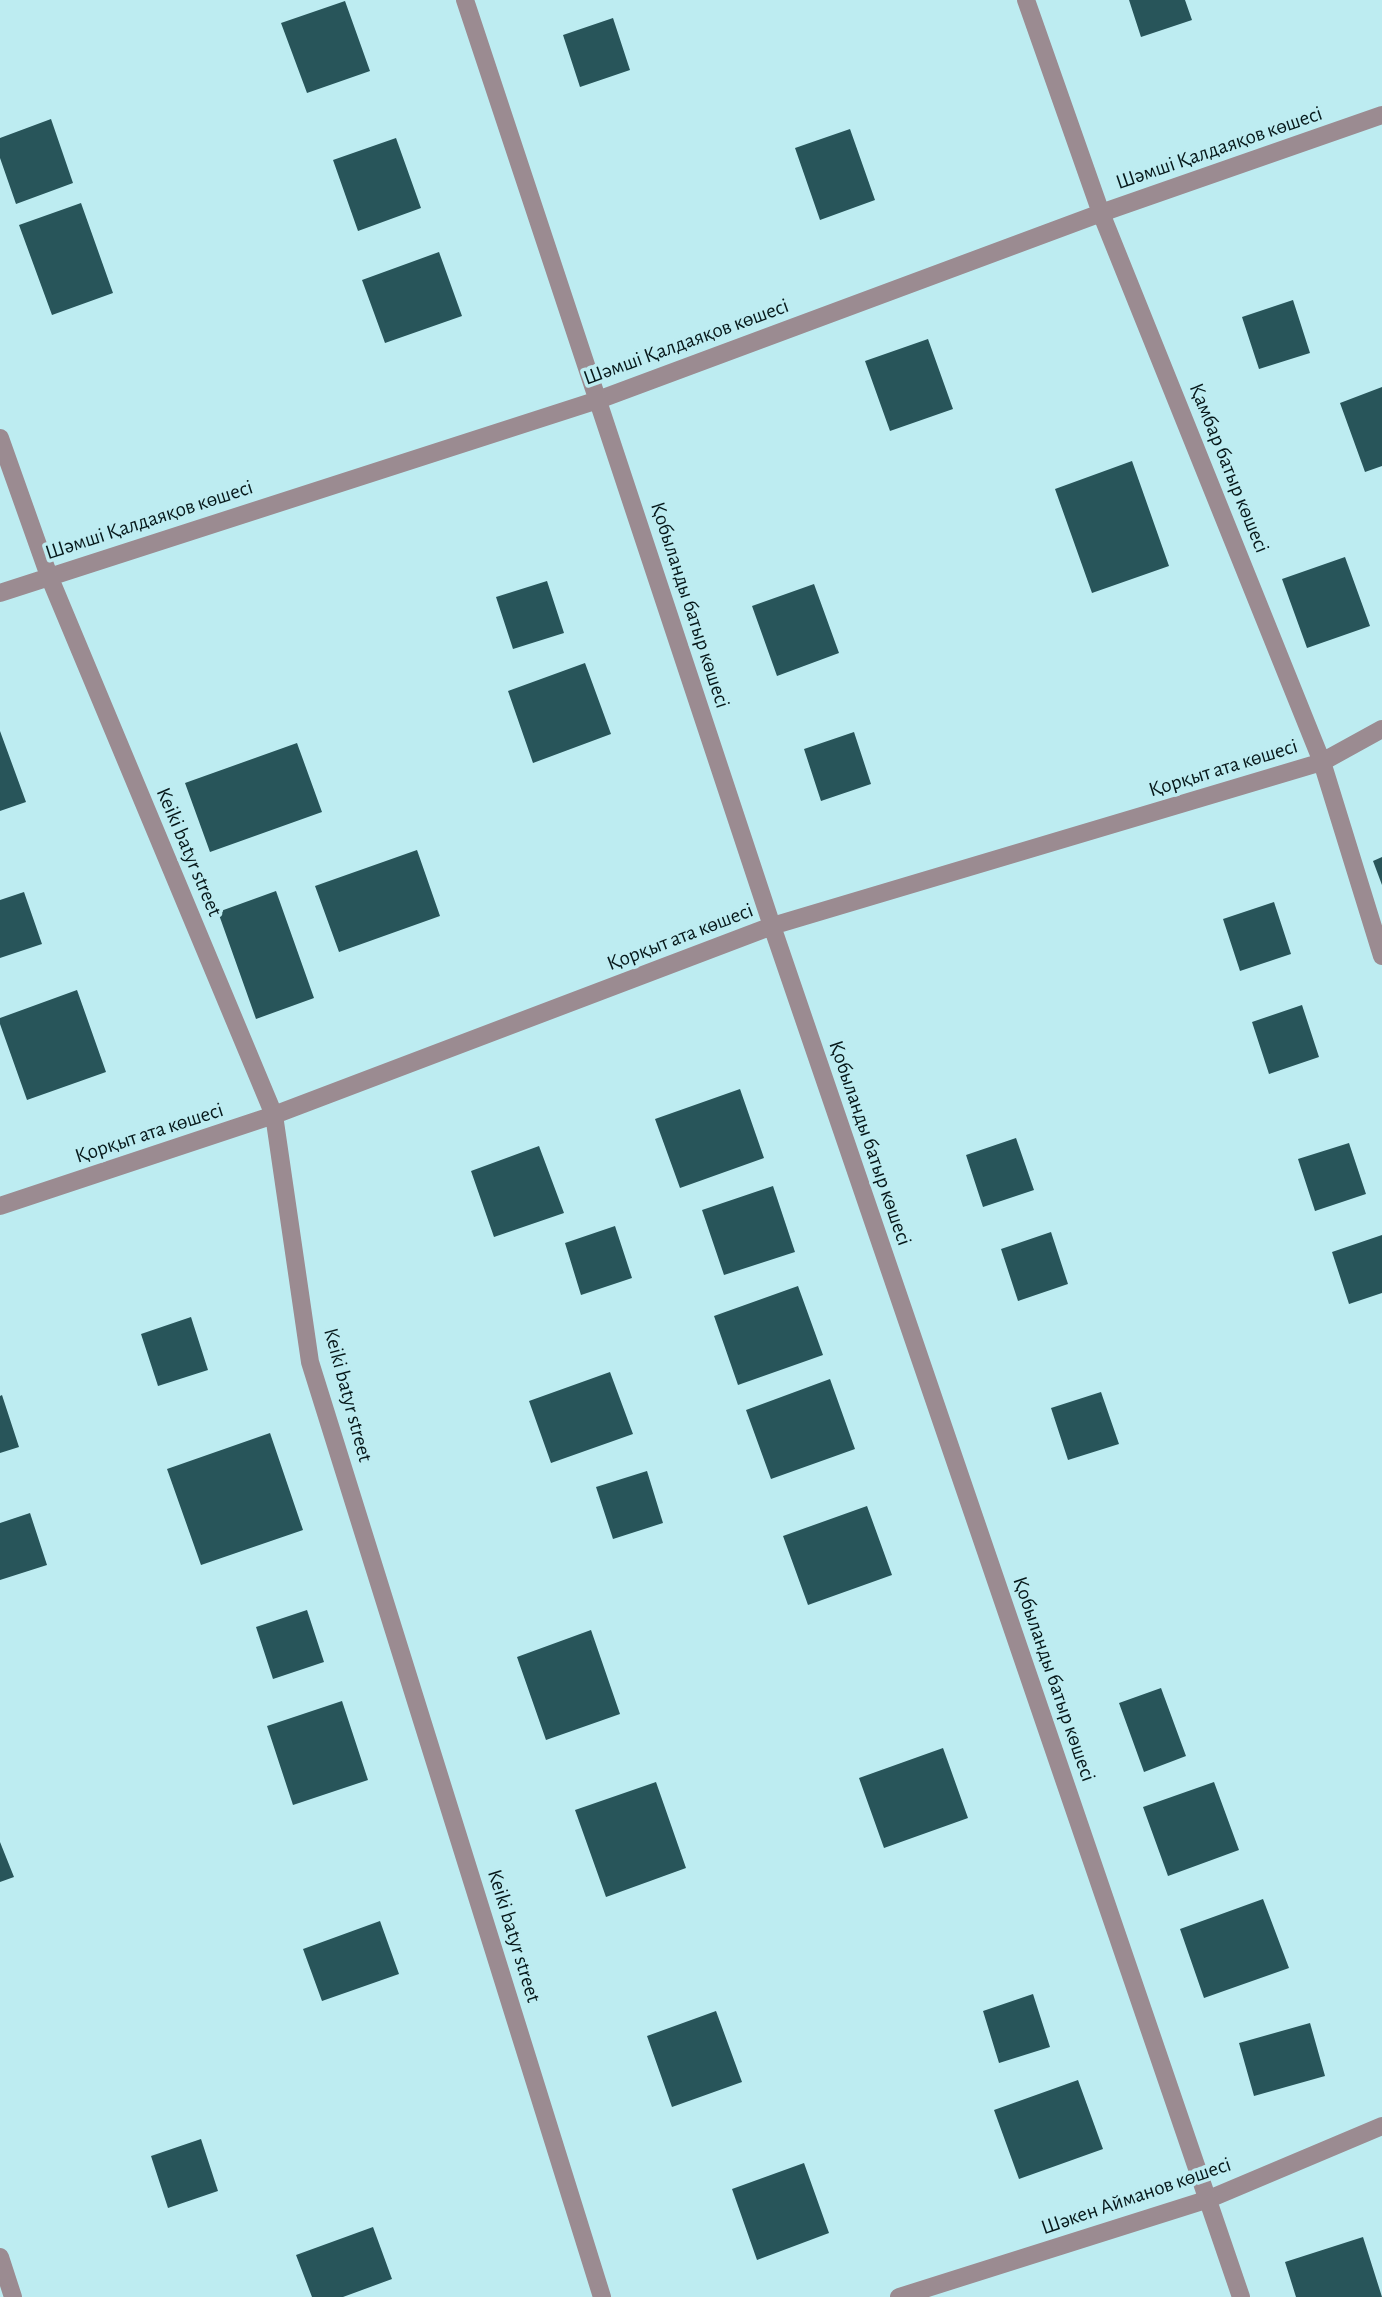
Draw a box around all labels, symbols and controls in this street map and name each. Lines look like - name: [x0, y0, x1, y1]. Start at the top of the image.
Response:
- street label: Шәмші Қалдаяқов көшесі: [1112, 101, 1326, 195]
- street label: Шәмші Қалдаяқов көшесі: [580, 293, 792, 391]
- street label: Қамбар батыр көшесі: [1183, 379, 1275, 557]
- street label: Шәмші Қалдаяқов көшесі: [42, 474, 256, 566]
- street label: Қобыланды батыр көшесі: [645, 499, 735, 711]
- street label: Қорқыт ата көшесі: [1145, 733, 1301, 803]
- street label: Keiki batyr street: [151, 784, 227, 920]
- street label: Қорқыт ата көшесі: [603, 898, 757, 976]
- street label: Қобыланды батыр көшесі: [823, 1037, 917, 1249]
- street label: Қорқыт ата көшесі: [72, 1097, 226, 1169]
- street label: Keiki batyr street: [318, 1325, 378, 1465]
- street label: Қобыланды батыр көшесі: [1007, 1573, 1101, 1785]
- street label: Keiki batyr street: [482, 1867, 546, 2005]
- street label: Шәкен Айманов көшесі: [1038, 2152, 1234, 2240]

